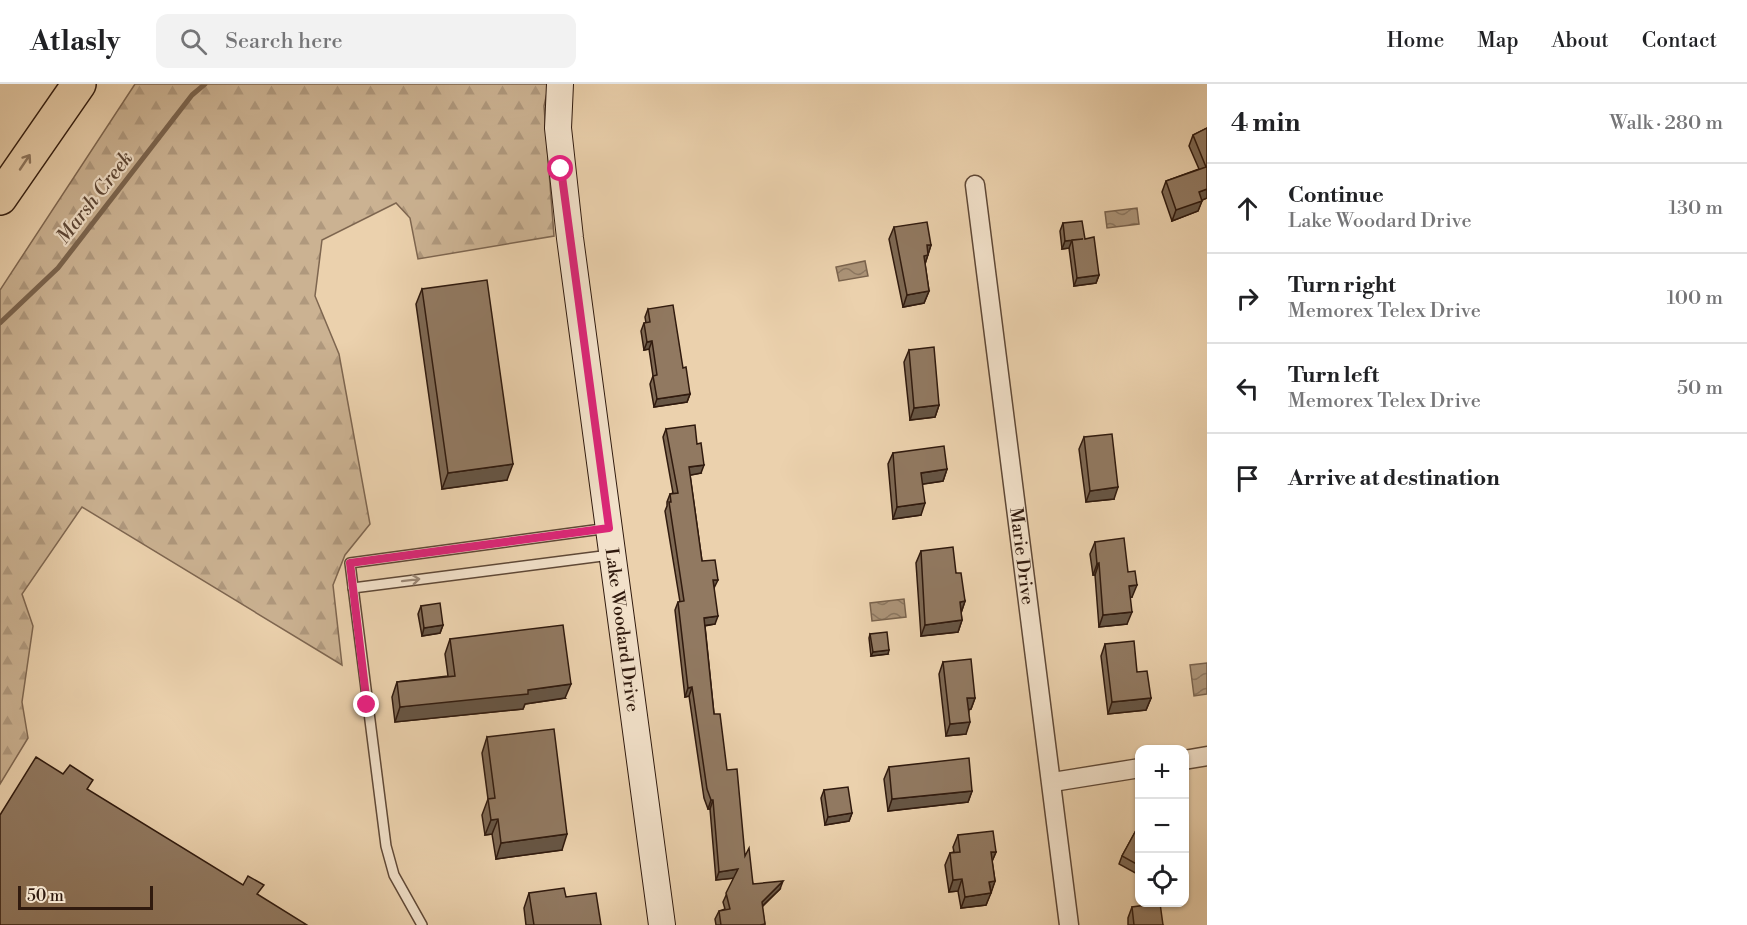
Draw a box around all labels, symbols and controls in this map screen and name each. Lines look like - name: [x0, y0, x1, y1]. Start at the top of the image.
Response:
- search box: [156, 14, 576, 68]
- text: Atlasly: [30, 24, 120, 59]
- icon: search: [177, 25, 210, 58]
- text: Search here: [225, 28, 343, 55]
- text: Home: [1387, 28, 1444, 54]
- text: Map: [1477, 28, 1519, 54]
- text: About: [1552, 28, 1609, 54]
- text: Contact: [1642, 28, 1717, 54]
- text: 4 min: [1231, 107, 1301, 139]
- text: Walk · 280 m: [1610, 111, 1723, 136]
- water label: Marsh Creek: [51, 147, 139, 249]
- one-way arrow: [19, 154, 31, 170]
- route start: [547, 155, 573, 181]
- text: Continue: [1288, 182, 1384, 209]
- icon: ahead: [1231, 192, 1264, 225]
- text: 130 m: [1668, 196, 1723, 221]
- text: Lake Woodard Drive: [1288, 209, 1471, 234]
- text: Turn right: [1288, 272, 1396, 299]
- icon: right: [1231, 282, 1264, 315]
- text: 100 m: [1667, 286, 1723, 311]
- text: Memorex Telex Drive: [1288, 299, 1481, 324]
- text: Turn left: [1288, 362, 1379, 389]
- icon: left: [1231, 372, 1264, 405]
- text: 50 m: [1677, 376, 1723, 401]
- text: Memorex Telex Drive: [1288, 389, 1481, 414]
- icon: arrive: [1231, 462, 1264, 495]
- text: Arrive at destination: [1288, 465, 1500, 492]
- street label: Marie Drive: [1004, 506, 1039, 606]
- street label: Lake Woodard Drive: [600, 546, 644, 713]
- one-way arrow: [401, 575, 421, 586]
- route end: [353, 691, 379, 717]
- map controls: [1135, 745, 1189, 907]
- button: +: [1135, 745, 1189, 799]
- button: −: [1135, 799, 1189, 853]
- button: locate: [1135, 853, 1189, 907]
- scale bar: [18, 883, 153, 910]
- text: 50 m: [27, 886, 64, 906]

